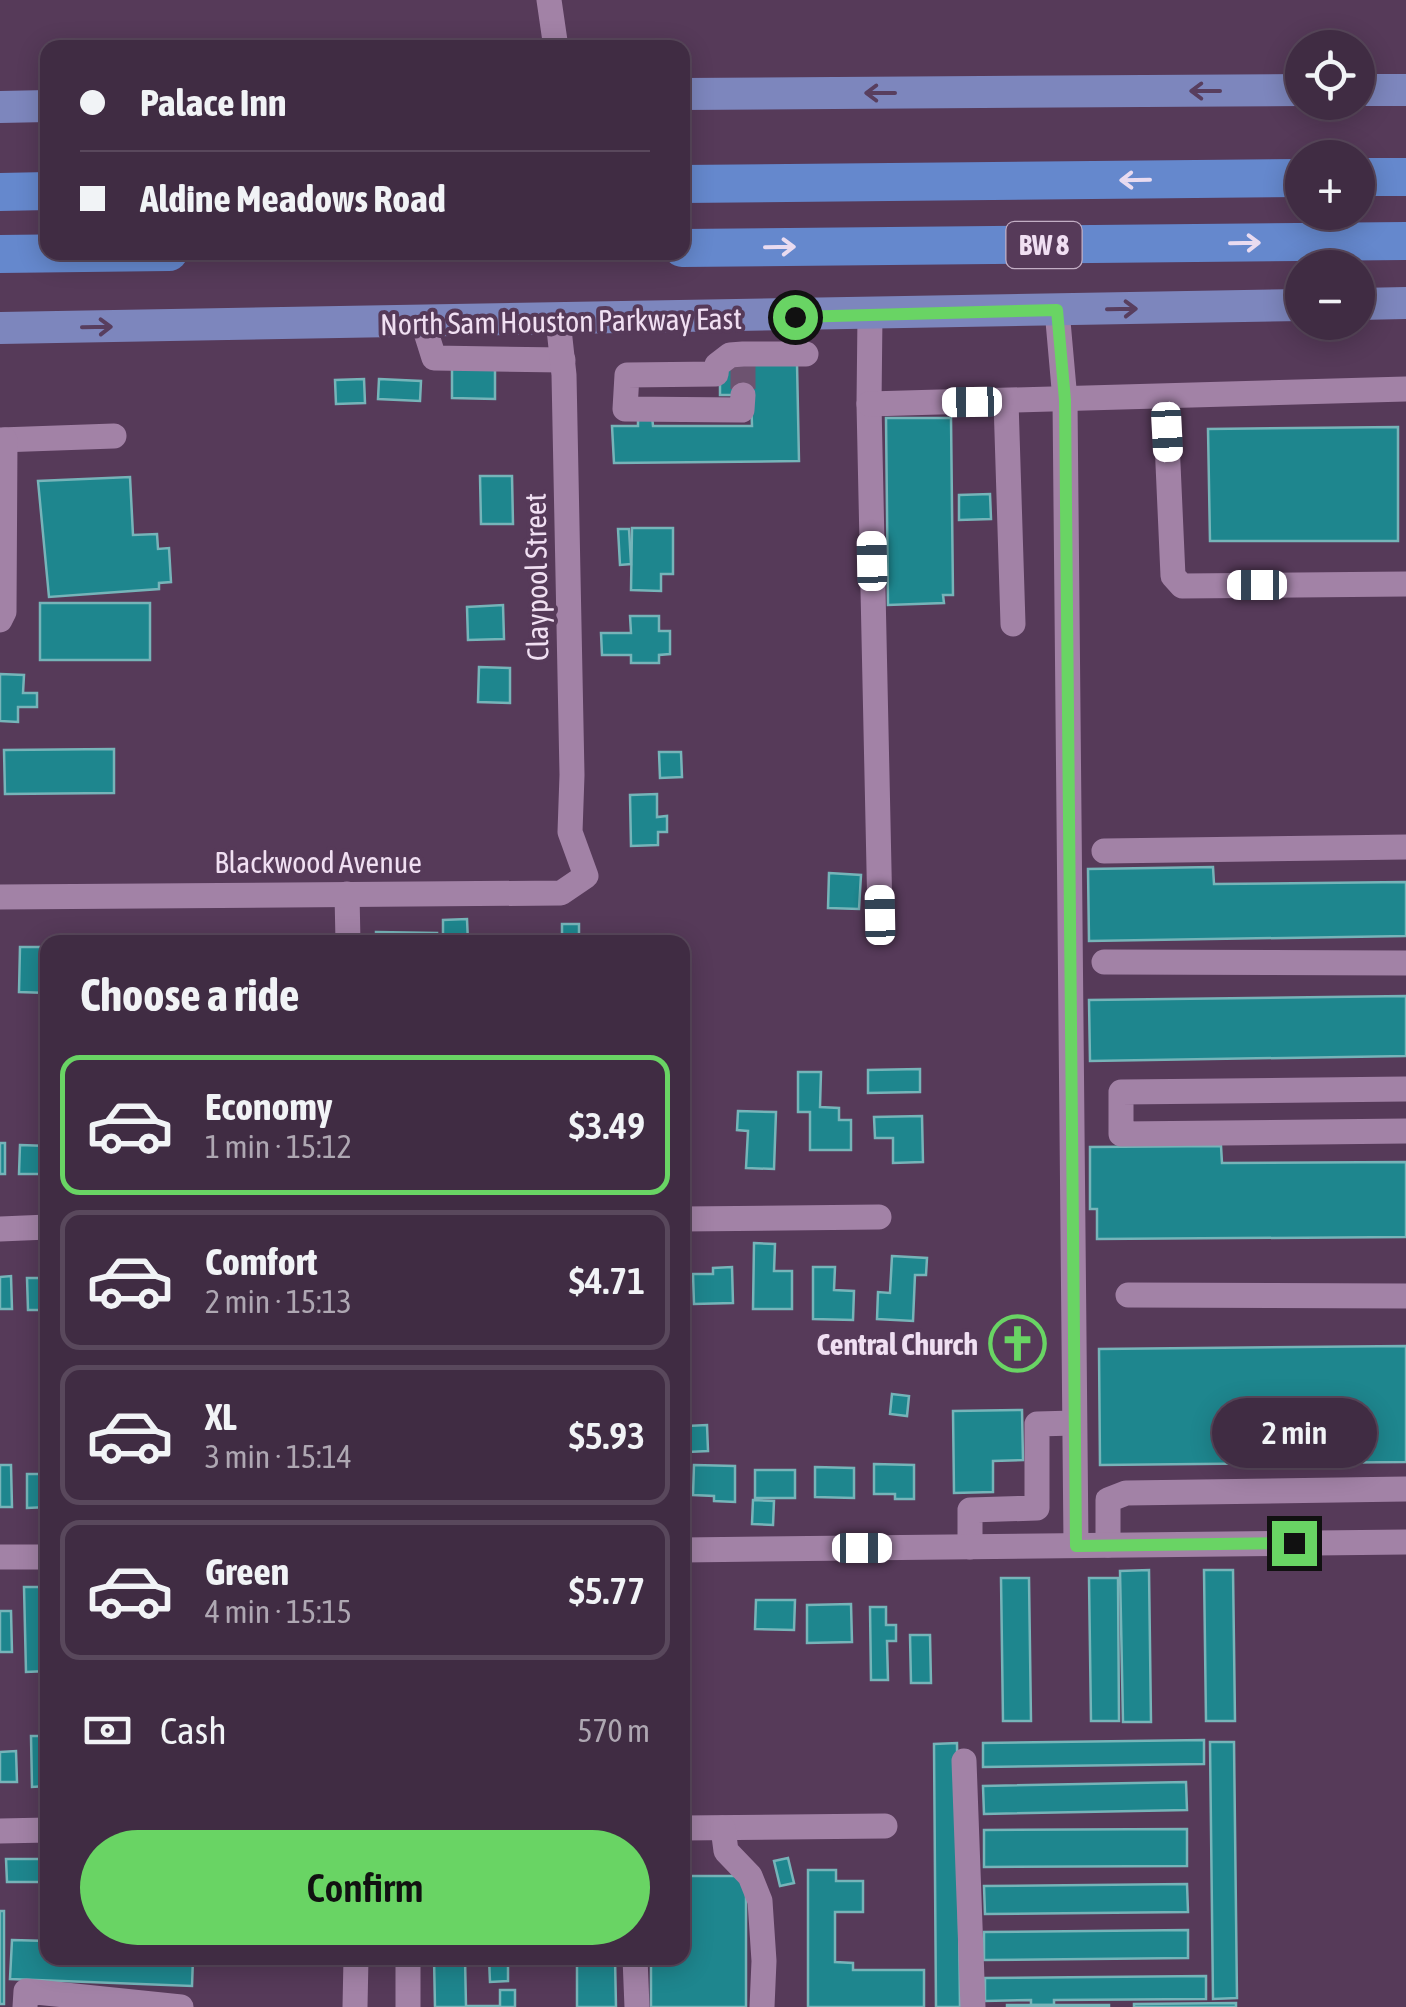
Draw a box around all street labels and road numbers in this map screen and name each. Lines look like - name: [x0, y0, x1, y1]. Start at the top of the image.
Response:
- road number: BW 8: [1006, 222, 1082, 268]
- street label: North Sam Houston Parkway East: [380, 301, 742, 341]
- street label: Claypool Street: [518, 493, 554, 661]
- street label: Blackwood Avenue: [214, 845, 422, 879]

